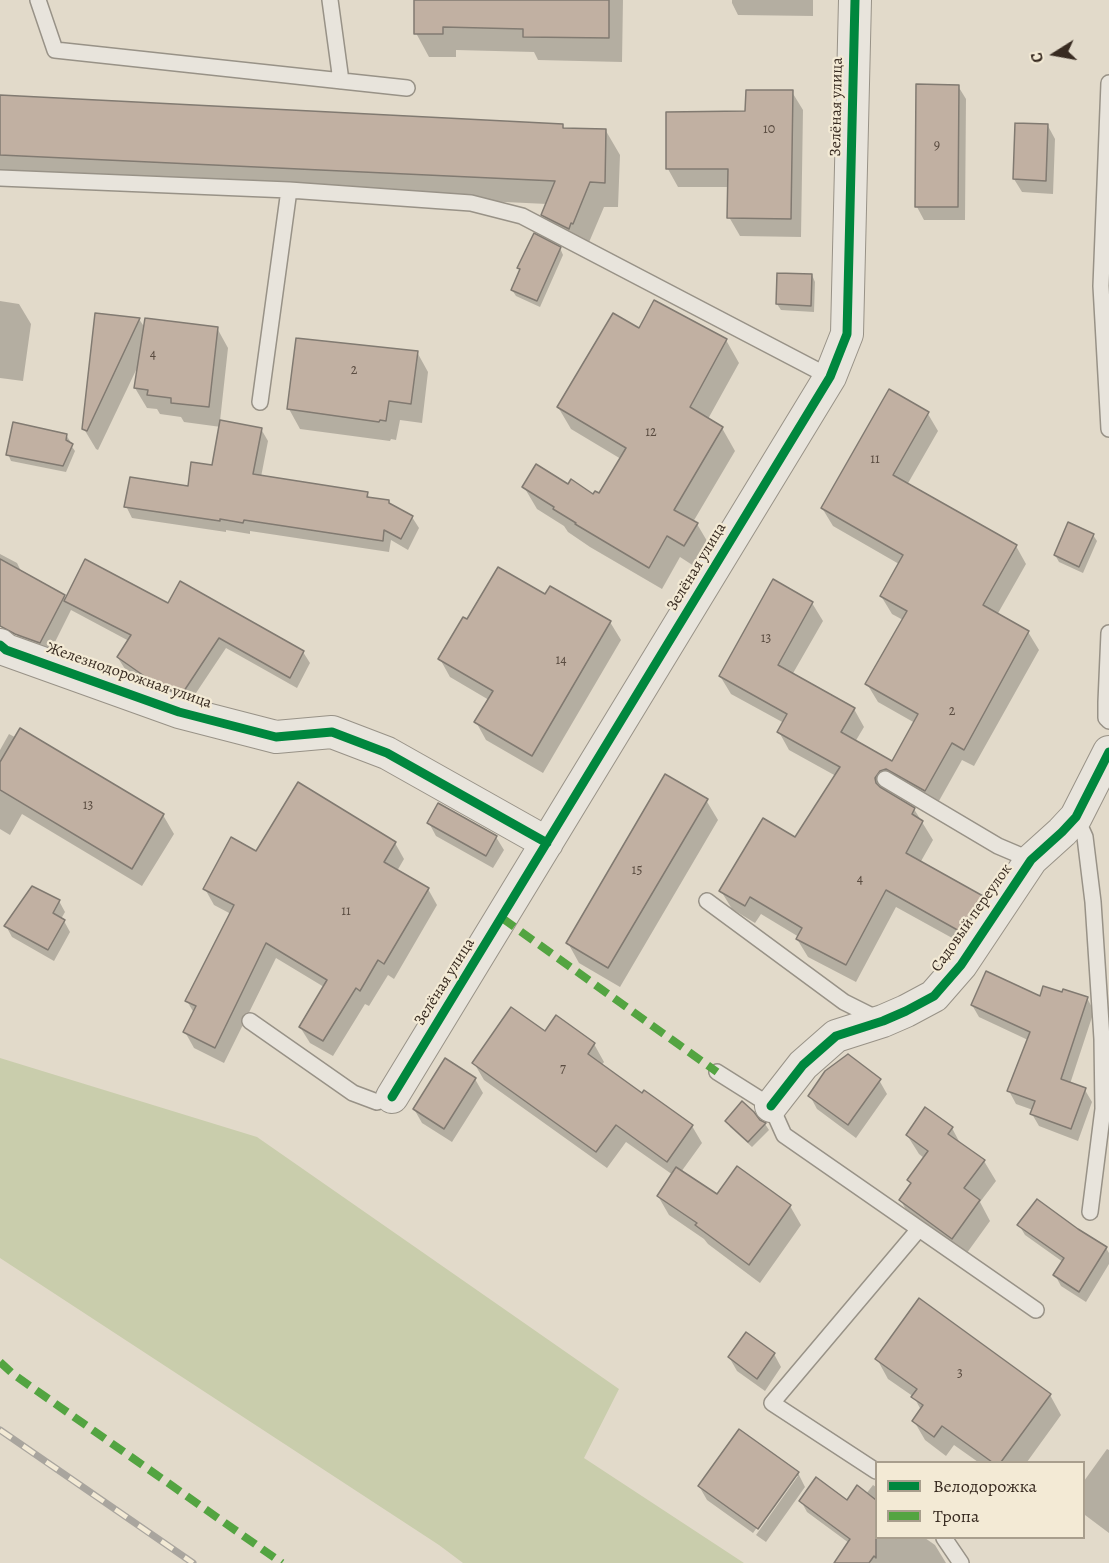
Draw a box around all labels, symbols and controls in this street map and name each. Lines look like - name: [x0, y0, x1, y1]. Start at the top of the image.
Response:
- north arrow: [1025, 24, 1085, 84]
- text: С: [1026, 51, 1049, 64]
- street label: Зелёная улица: [827, 57, 847, 157]
- house number: 10: [763, 122, 775, 138]
- house number: 9: [934, 138, 940, 154]
- house number: 4: [150, 347, 156, 363]
- house number: 2: [351, 363, 357, 379]
- house number: 12: [645, 425, 657, 441]
- house number: 11: [870, 452, 880, 468]
- street label: Зелёная улица: [663, 520, 731, 614]
- house number: 13: [761, 631, 771, 647]
- street label: Железнодорожная улица: [44, 639, 214, 713]
- house number: 14: [555, 653, 567, 669]
- house number: 2: [949, 704, 955, 720]
- house number: 13: [83, 798, 93, 814]
- street label: Садовый переулок: [927, 860, 1017, 976]
- house number: 15: [632, 863, 642, 879]
- house number: 4: [857, 872, 863, 888]
- house number: 11: [341, 904, 351, 920]
- street label: Зелёная улица: [411, 935, 479, 1029]
- house number: 7: [560, 1062, 566, 1078]
- house number: 3: [957, 1366, 963, 1382]
- legend: [875, 1461, 1085, 1539]
- text: Велодорожка: [933, 1474, 1037, 1498]
- text: Тропа: [933, 1504, 979, 1528]

